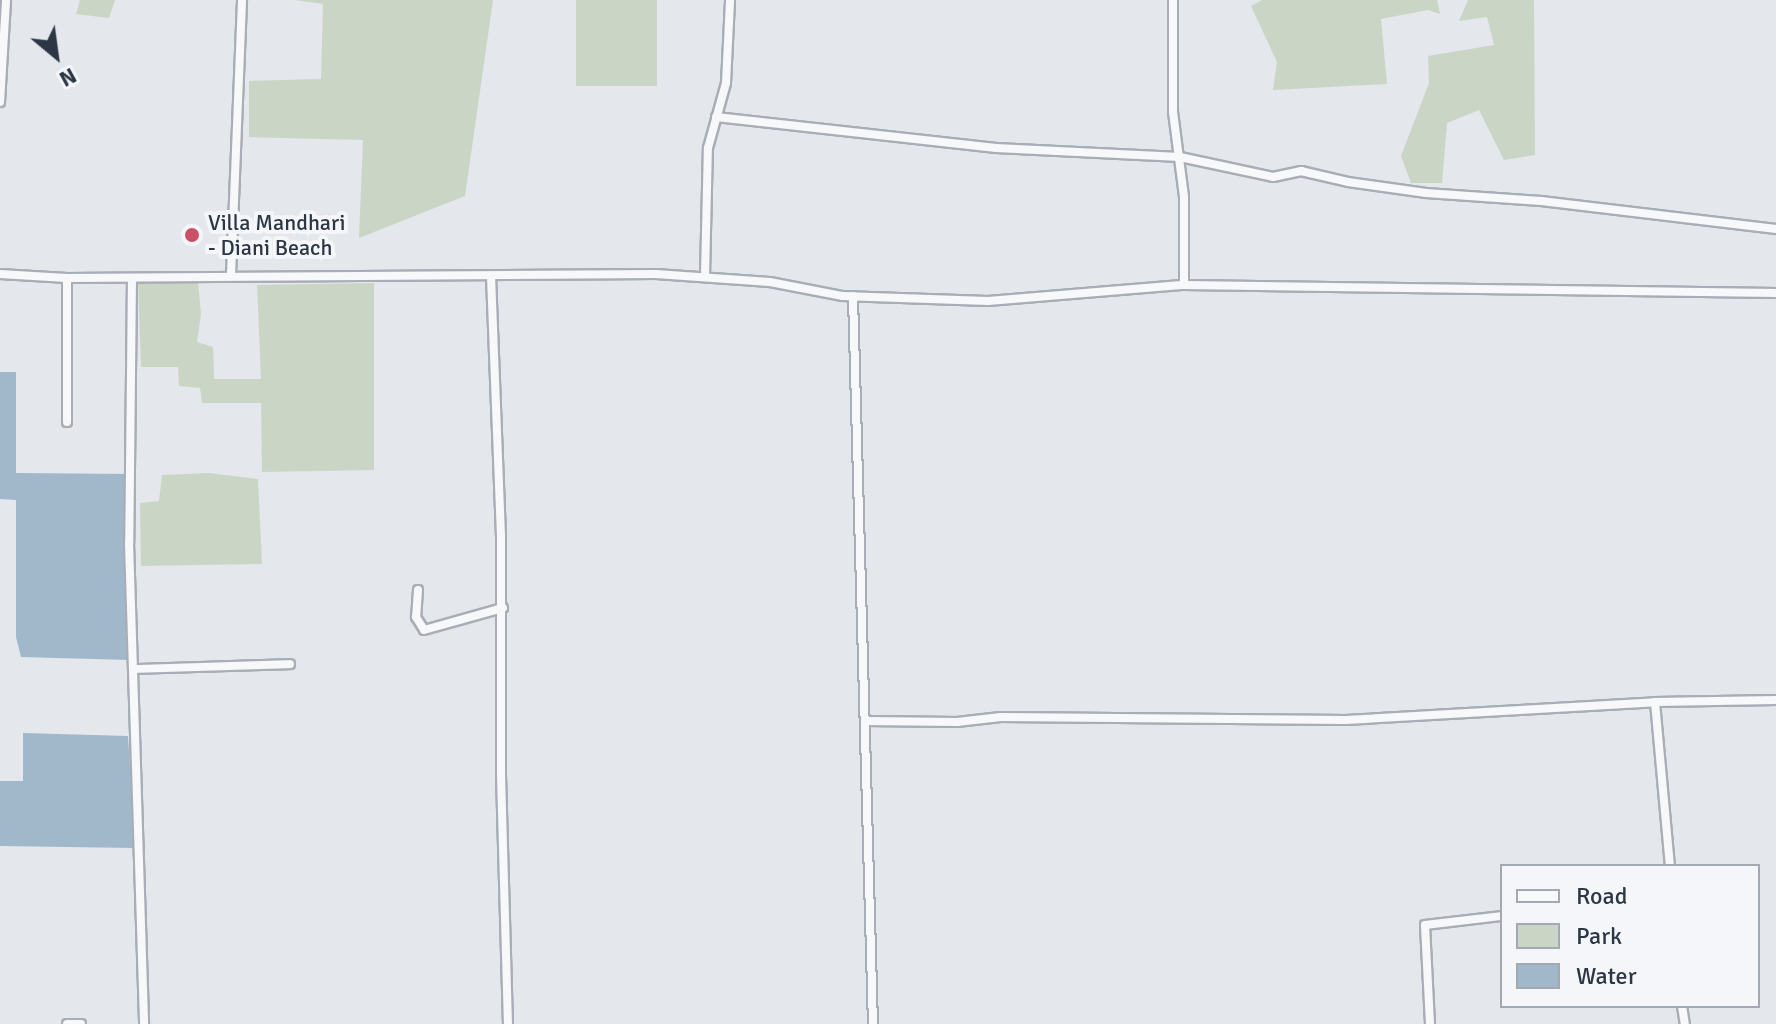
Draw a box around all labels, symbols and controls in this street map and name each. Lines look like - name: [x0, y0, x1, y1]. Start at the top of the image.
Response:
- north arrow: [16, 16, 96, 96]
- text: N: [55, 62, 81, 93]
- place label: Villa Mandhari - Diani Beach: [208, 209, 345, 260]
- marker: Villa Mandhari - Diani Beach: [183, 226, 201, 244]
- legend: [1500, 864, 1760, 1008]
- text: Road: [1576, 881, 1627, 911]
- text: Park: [1576, 921, 1622, 951]
- text: Water: [1576, 961, 1636, 991]

